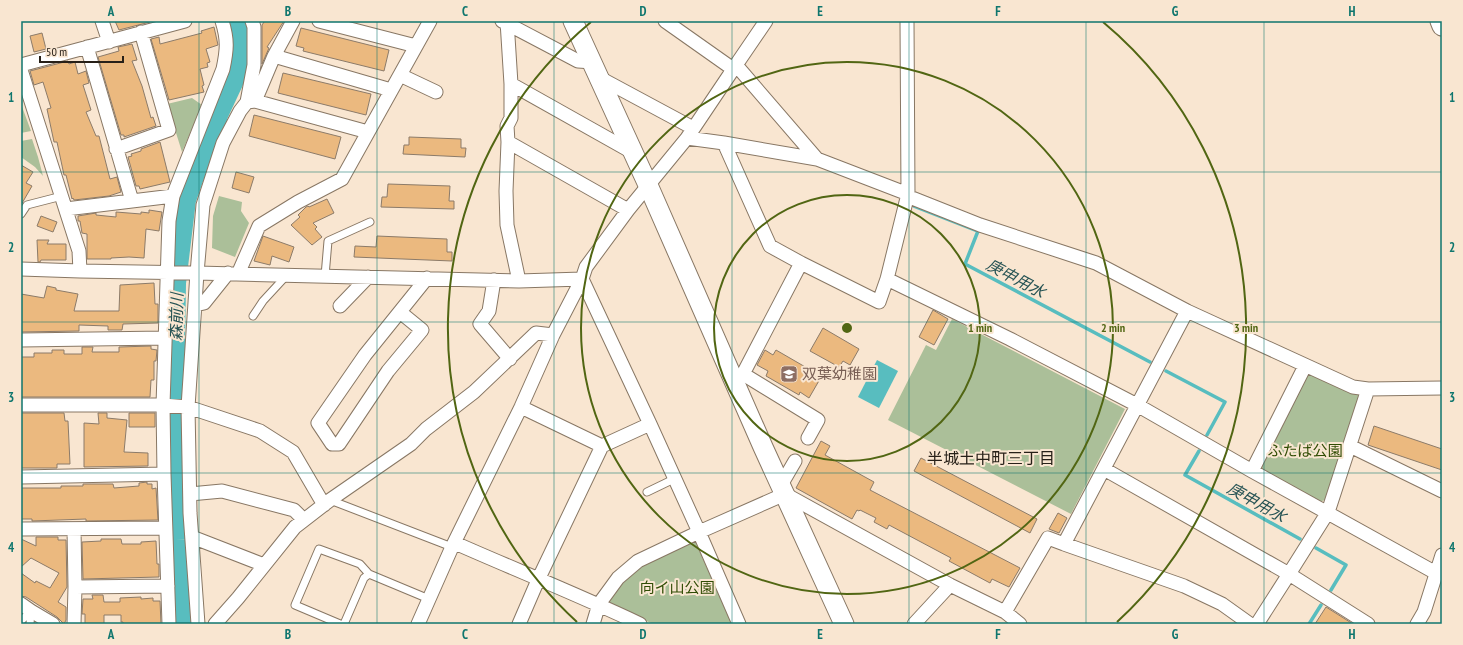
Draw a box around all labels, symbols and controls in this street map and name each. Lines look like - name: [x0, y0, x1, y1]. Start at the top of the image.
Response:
- text: A: [107, 3, 115, 20]
- text: B: [285, 3, 291, 20]
- text: C: [462, 3, 468, 20]
- text: D: [640, 3, 647, 20]
- text: E: [817, 3, 823, 20]
- text: F: [995, 3, 1001, 20]
- text: G: [1172, 3, 1179, 20]
- text: H: [1349, 3, 1356, 20]
- scale bar: [40, 38, 123, 64]
- text: 50 m: [46, 44, 67, 59]
- text: 1: [8, 89, 14, 106]
- text: 1: [1449, 89, 1455, 106]
- text: 2: [8, 239, 14, 256]
- text: 2: [1449, 239, 1455, 256]
- water label: 庚申用水: [983, 254, 1051, 303]
- water label: 森前川: [166, 291, 186, 341]
- text: 1 min: [968, 320, 992, 335]
- text: 2 min: [1101, 320, 1125, 335]
- text: 3 min: [1234, 320, 1258, 335]
- centre of rings: [840, 321, 854, 335]
- school or university icon: 双葉幼稚園: [779, 364, 799, 384]
- place label: 双葉幼稚園: [802, 364, 877, 383]
- text: 3: [8, 389, 14, 406]
- text: 3: [1449, 389, 1455, 406]
- park label: ふたば公園: [1267, 441, 1343, 460]
- district label: 半城土中町三丁目: [927, 448, 1055, 468]
- water label: 庚申用水: [1224, 478, 1292, 527]
- text: 4: [8, 539, 15, 556]
- text: 4: [1449, 539, 1456, 556]
- park label: 向イ山公園: [639, 578, 715, 597]
- text: A: [107, 626, 115, 643]
- text: B: [285, 626, 291, 643]
- text: C: [462, 626, 468, 643]
- text: D: [640, 626, 647, 643]
- text: E: [817, 626, 823, 643]
- text: F: [995, 626, 1001, 643]
- text: G: [1172, 626, 1179, 643]
- text: H: [1349, 626, 1356, 643]

